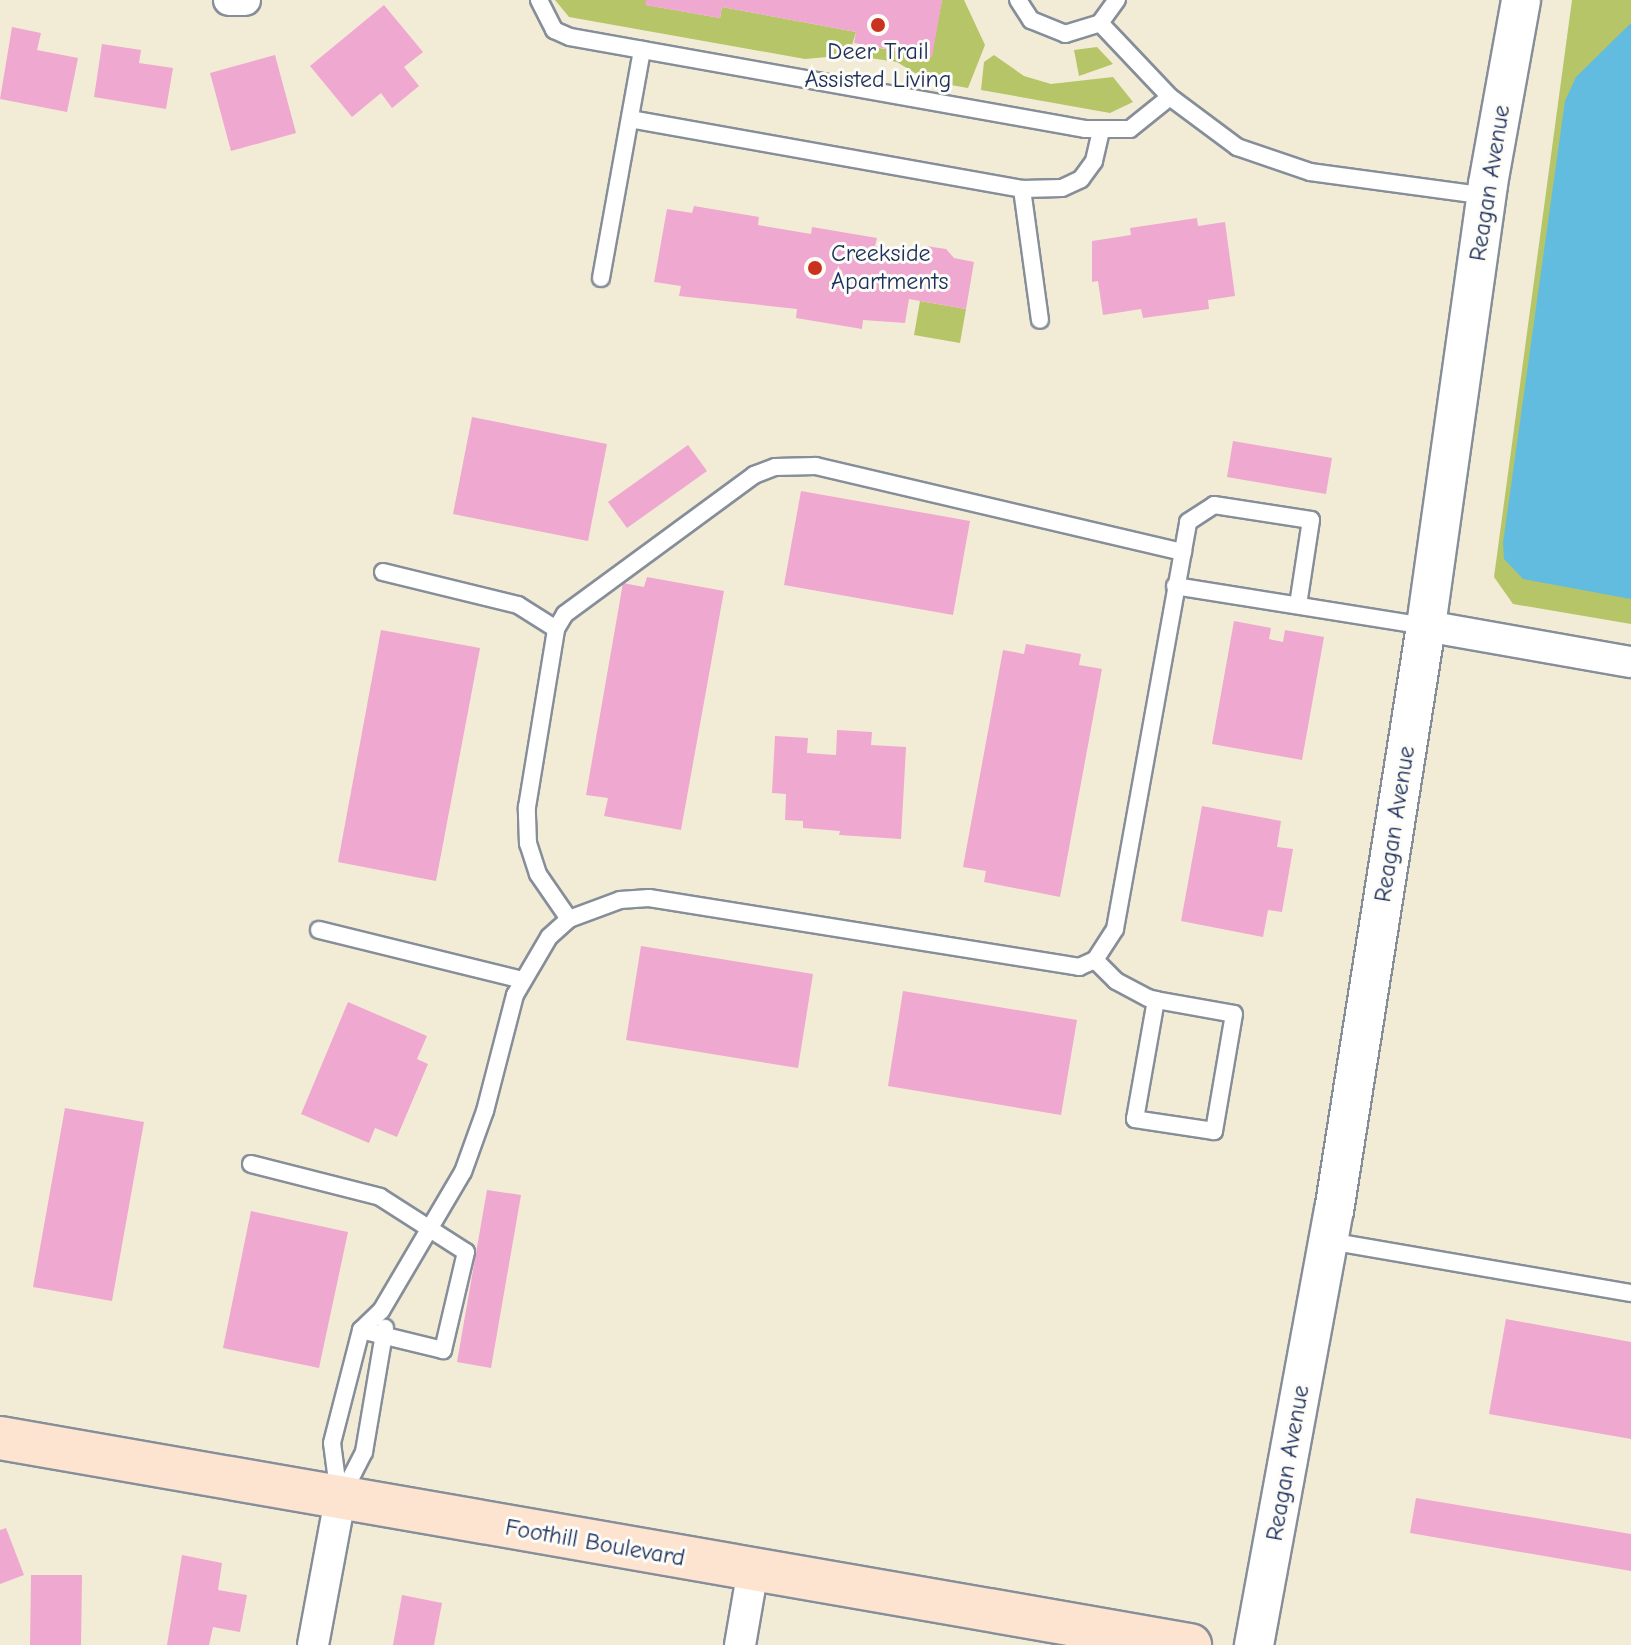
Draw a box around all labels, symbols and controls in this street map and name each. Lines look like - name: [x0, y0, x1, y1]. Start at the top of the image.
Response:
- marker: Deer Trail Assisted Living: [869, 16, 887, 34]
- place label: Deer Trail Assisted Living: [804, 38, 952, 94]
- street label: Reagan Avenue: [1463, 103, 1517, 263]
- place label: Creekside Apartments: [831, 240, 948, 296]
- marker: Creekside Apartments: [806, 259, 824, 277]
- street label: Reagan Avenue: [1368, 744, 1422, 904]
- street label: Reagan Avenue: [1260, 1383, 1316, 1543]
- street label: Foothill Boulevard: [503, 1513, 687, 1573]

